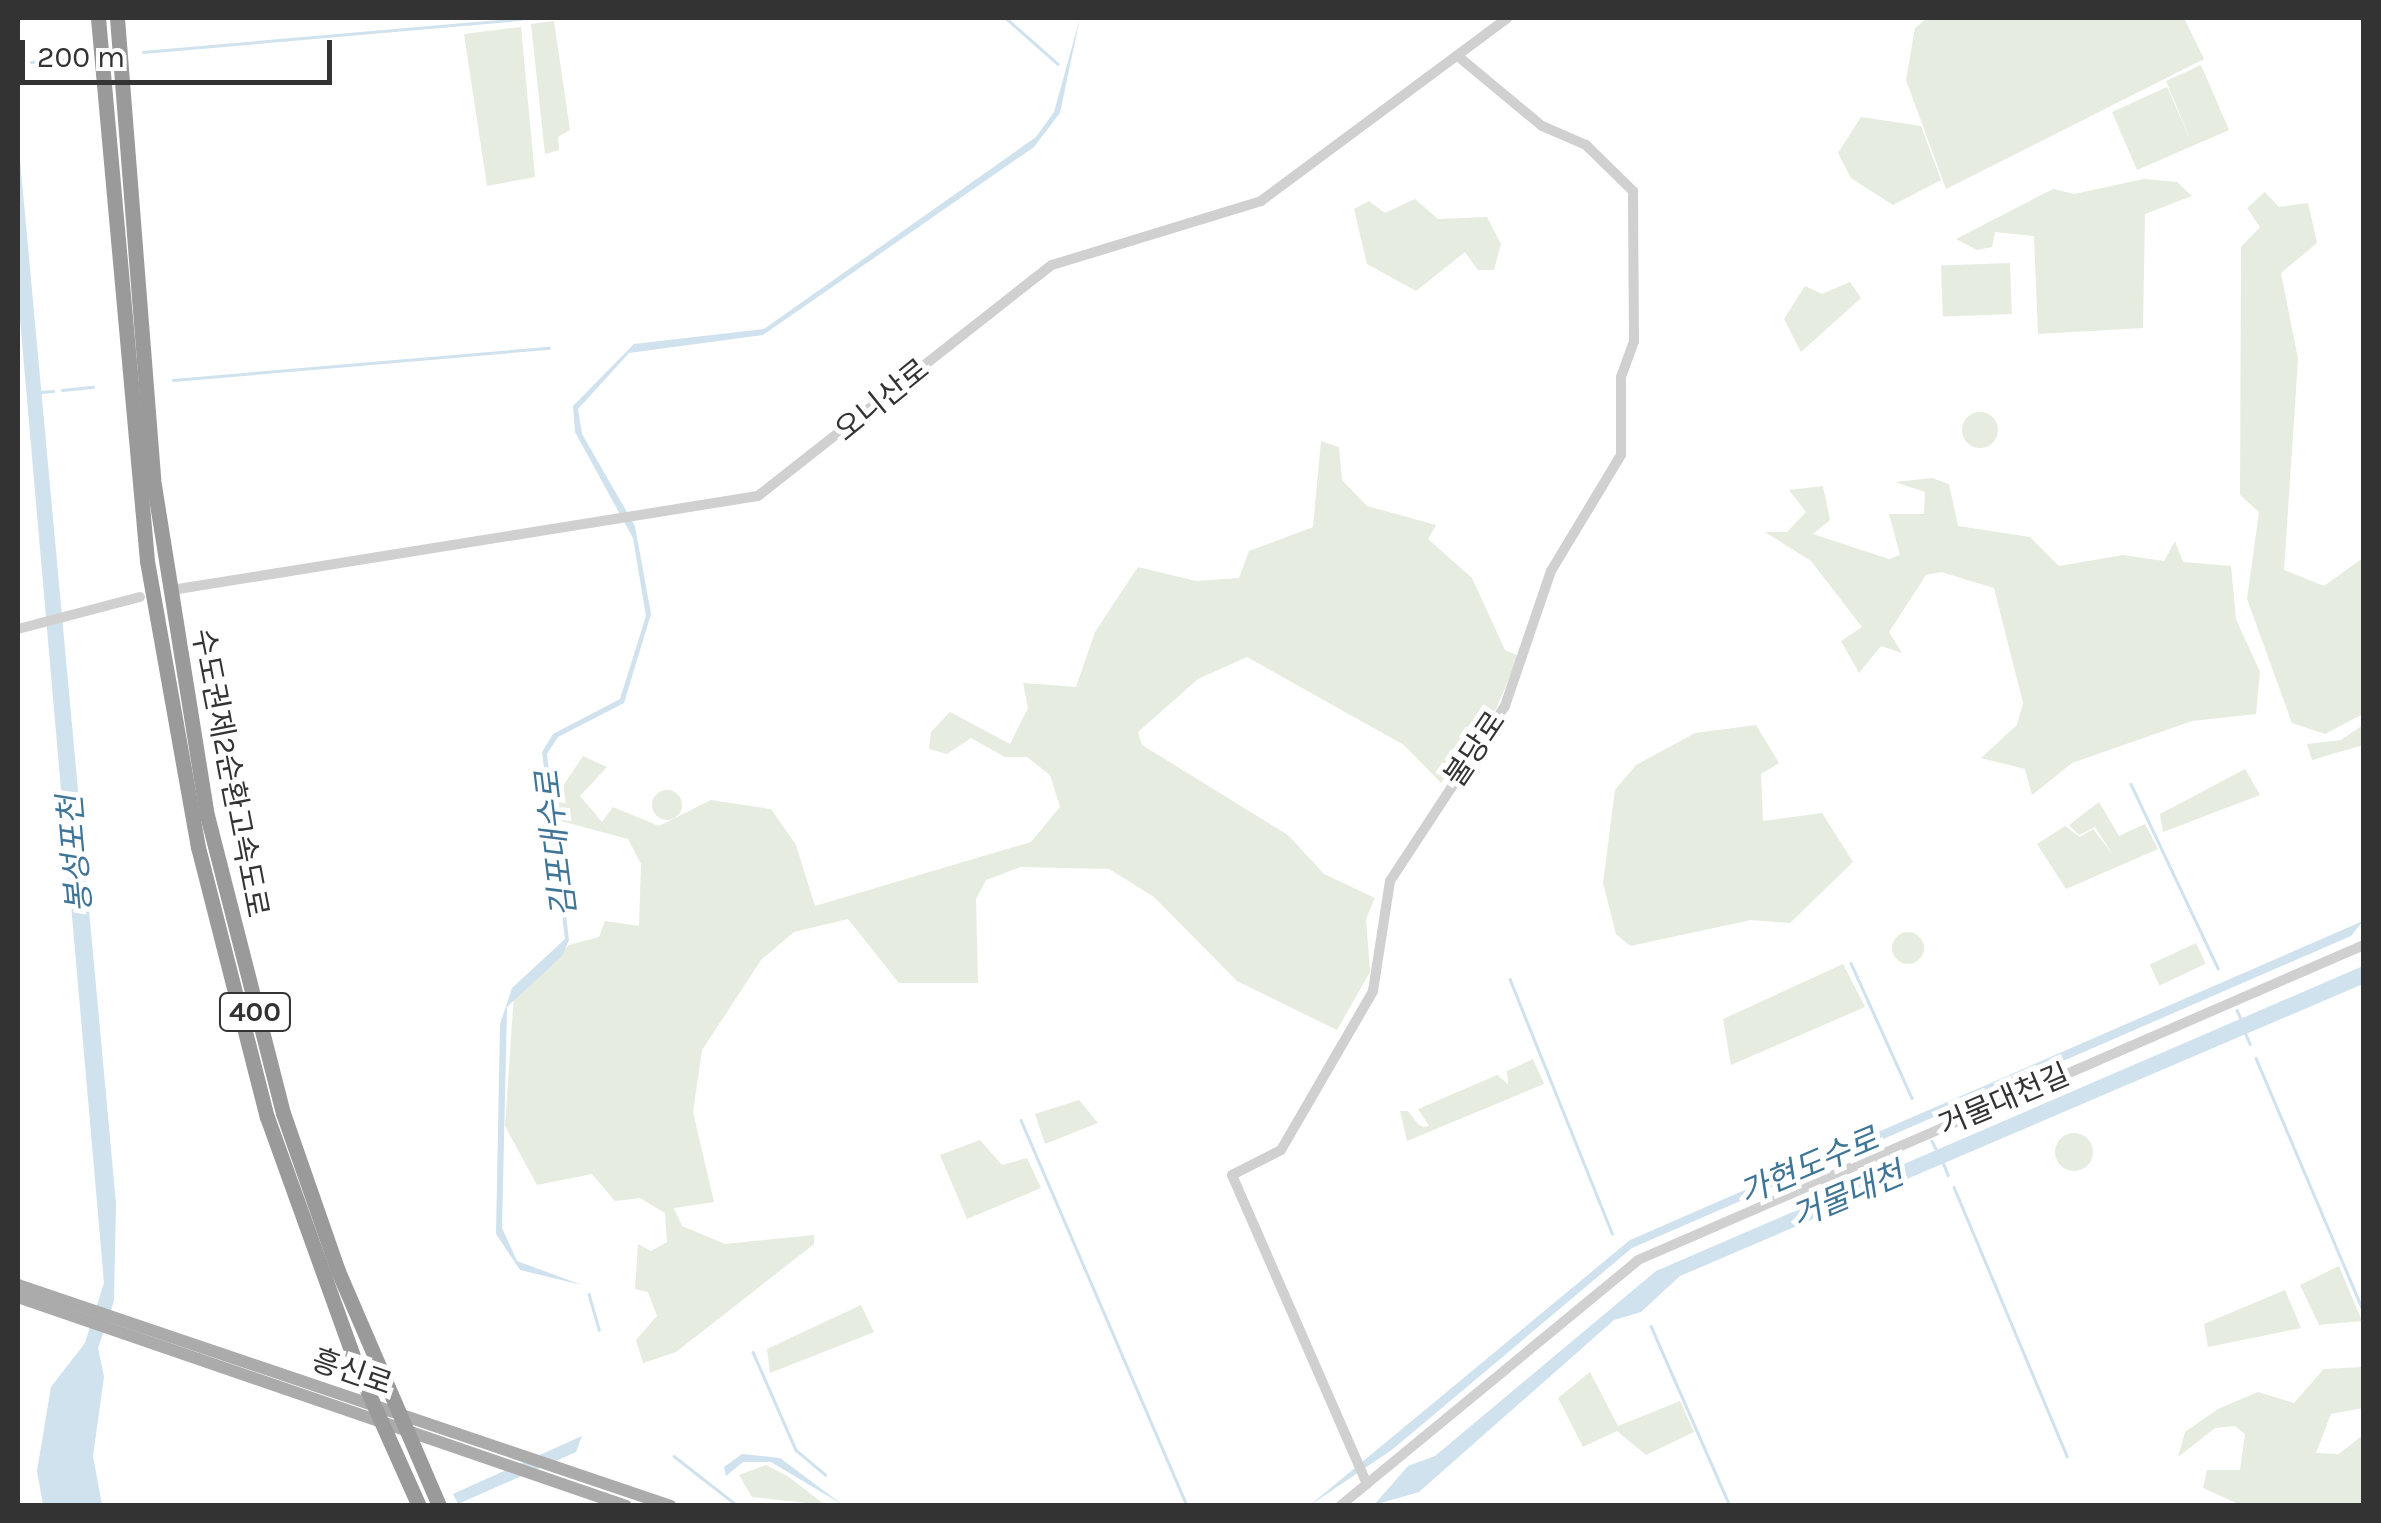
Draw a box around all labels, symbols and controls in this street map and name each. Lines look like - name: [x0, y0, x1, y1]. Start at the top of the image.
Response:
- scale bar: [25, 20, 338, 82]
- text: 200 m: [37, 39, 125, 75]
- street label: 오니산로: [828, 351, 936, 449]
- street label: 수도권제2순환고속도로: [184, 626, 276, 920]
- street label: 불당로: [1437, 705, 1513, 793]
- water label: 김포대수로: [529, 769, 585, 919]
- water label: 봉성포천: [52, 794, 100, 914]
- road number: 400: [218, 989, 292, 1035]
- street label: 거물대천길: [1933, 1056, 2075, 1144]
- water label: 가현도수로: [1734, 1121, 1884, 1213]
- water label: 거물대천: [1786, 1155, 1910, 1237]
- street label: 흥신로: [307, 1342, 397, 1402]

